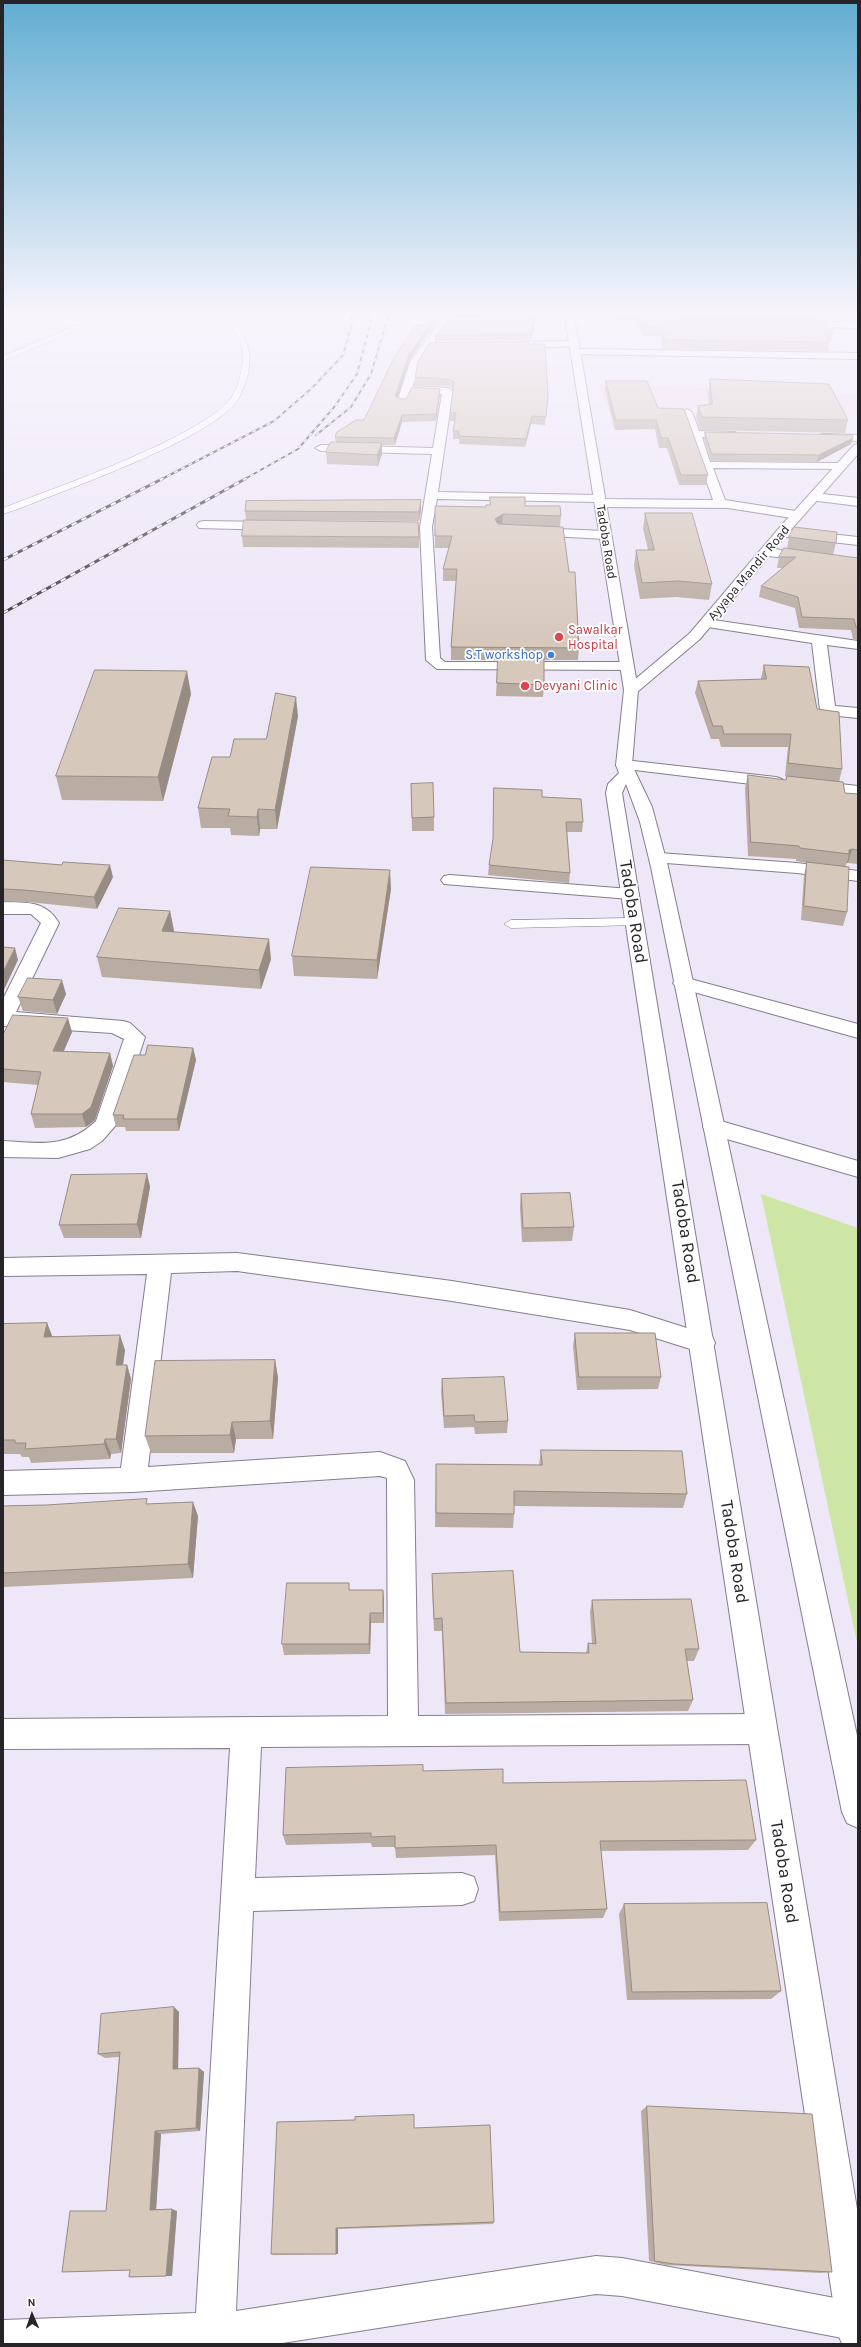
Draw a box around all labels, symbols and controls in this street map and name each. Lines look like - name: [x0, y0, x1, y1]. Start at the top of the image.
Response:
- street label: Tadoba Road: [592, 504, 620, 580]
- street label: Ayyapa Mandir Road: [705, 522, 793, 624]
- place label: Sawalkar Hospital: [568, 622, 622, 653]
- marker: Sawalkar Hospital: [553, 631, 565, 643]
- place label: S.T workshop: [465, 647, 543, 663]
- marker: S.T workshop: [546, 650, 556, 660]
- place label: Devyani Clinic: [534, 678, 618, 694]
- marker: Devyani Clinic: [519, 680, 531, 692]
- street label: Tadoba Road: [614, 859, 652, 965]
- street label: Tadoba Road: [666, 1179, 704, 1285]
- street label: Tadoba Road: [715, 1499, 753, 1605]
- street label: Tadoba Road: [765, 1819, 803, 1925]
- north arrow: [12, 2295, 52, 2335]
- text: N: [27, 2296, 36, 2309]

